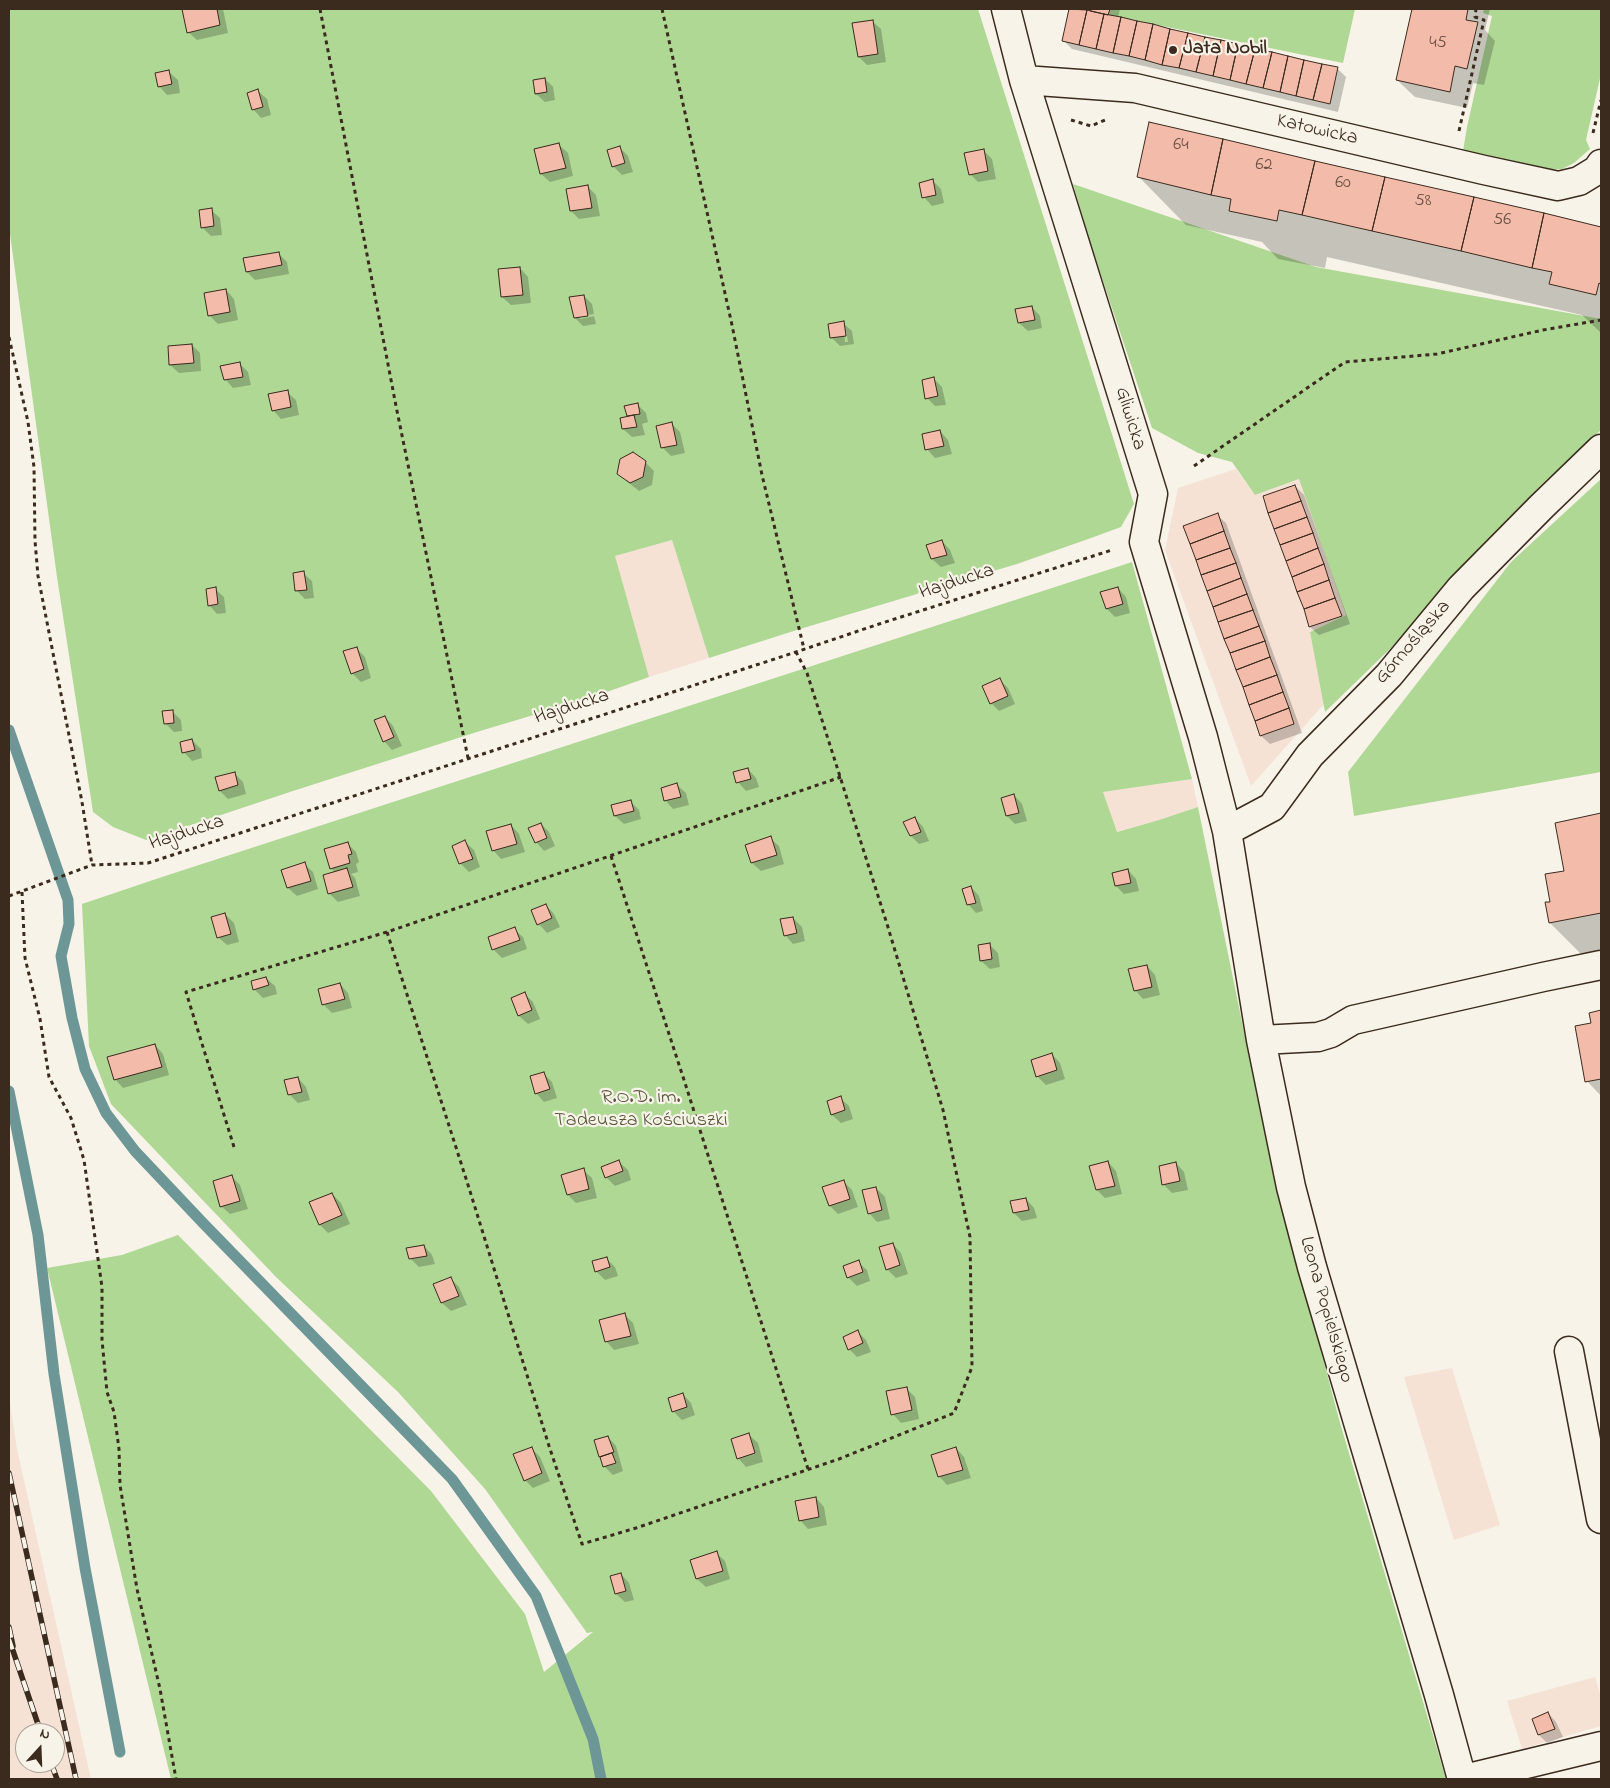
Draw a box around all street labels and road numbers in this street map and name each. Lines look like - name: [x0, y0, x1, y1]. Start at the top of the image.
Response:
- street label: Katowicka: [1274, 110, 1360, 152]
- street label: Gliwicka: [1108, 385, 1150, 453]
- street label: Hajducka: [916, 560, 998, 606]
- street label: Górnośląska: [1371, 596, 1457, 690]
- street label: Hajducka: [531, 685, 613, 731]
- street label: Hajducka: [146, 811, 228, 857]
- street label: Leona Popielskiego: [1293, 1234, 1357, 1386]

